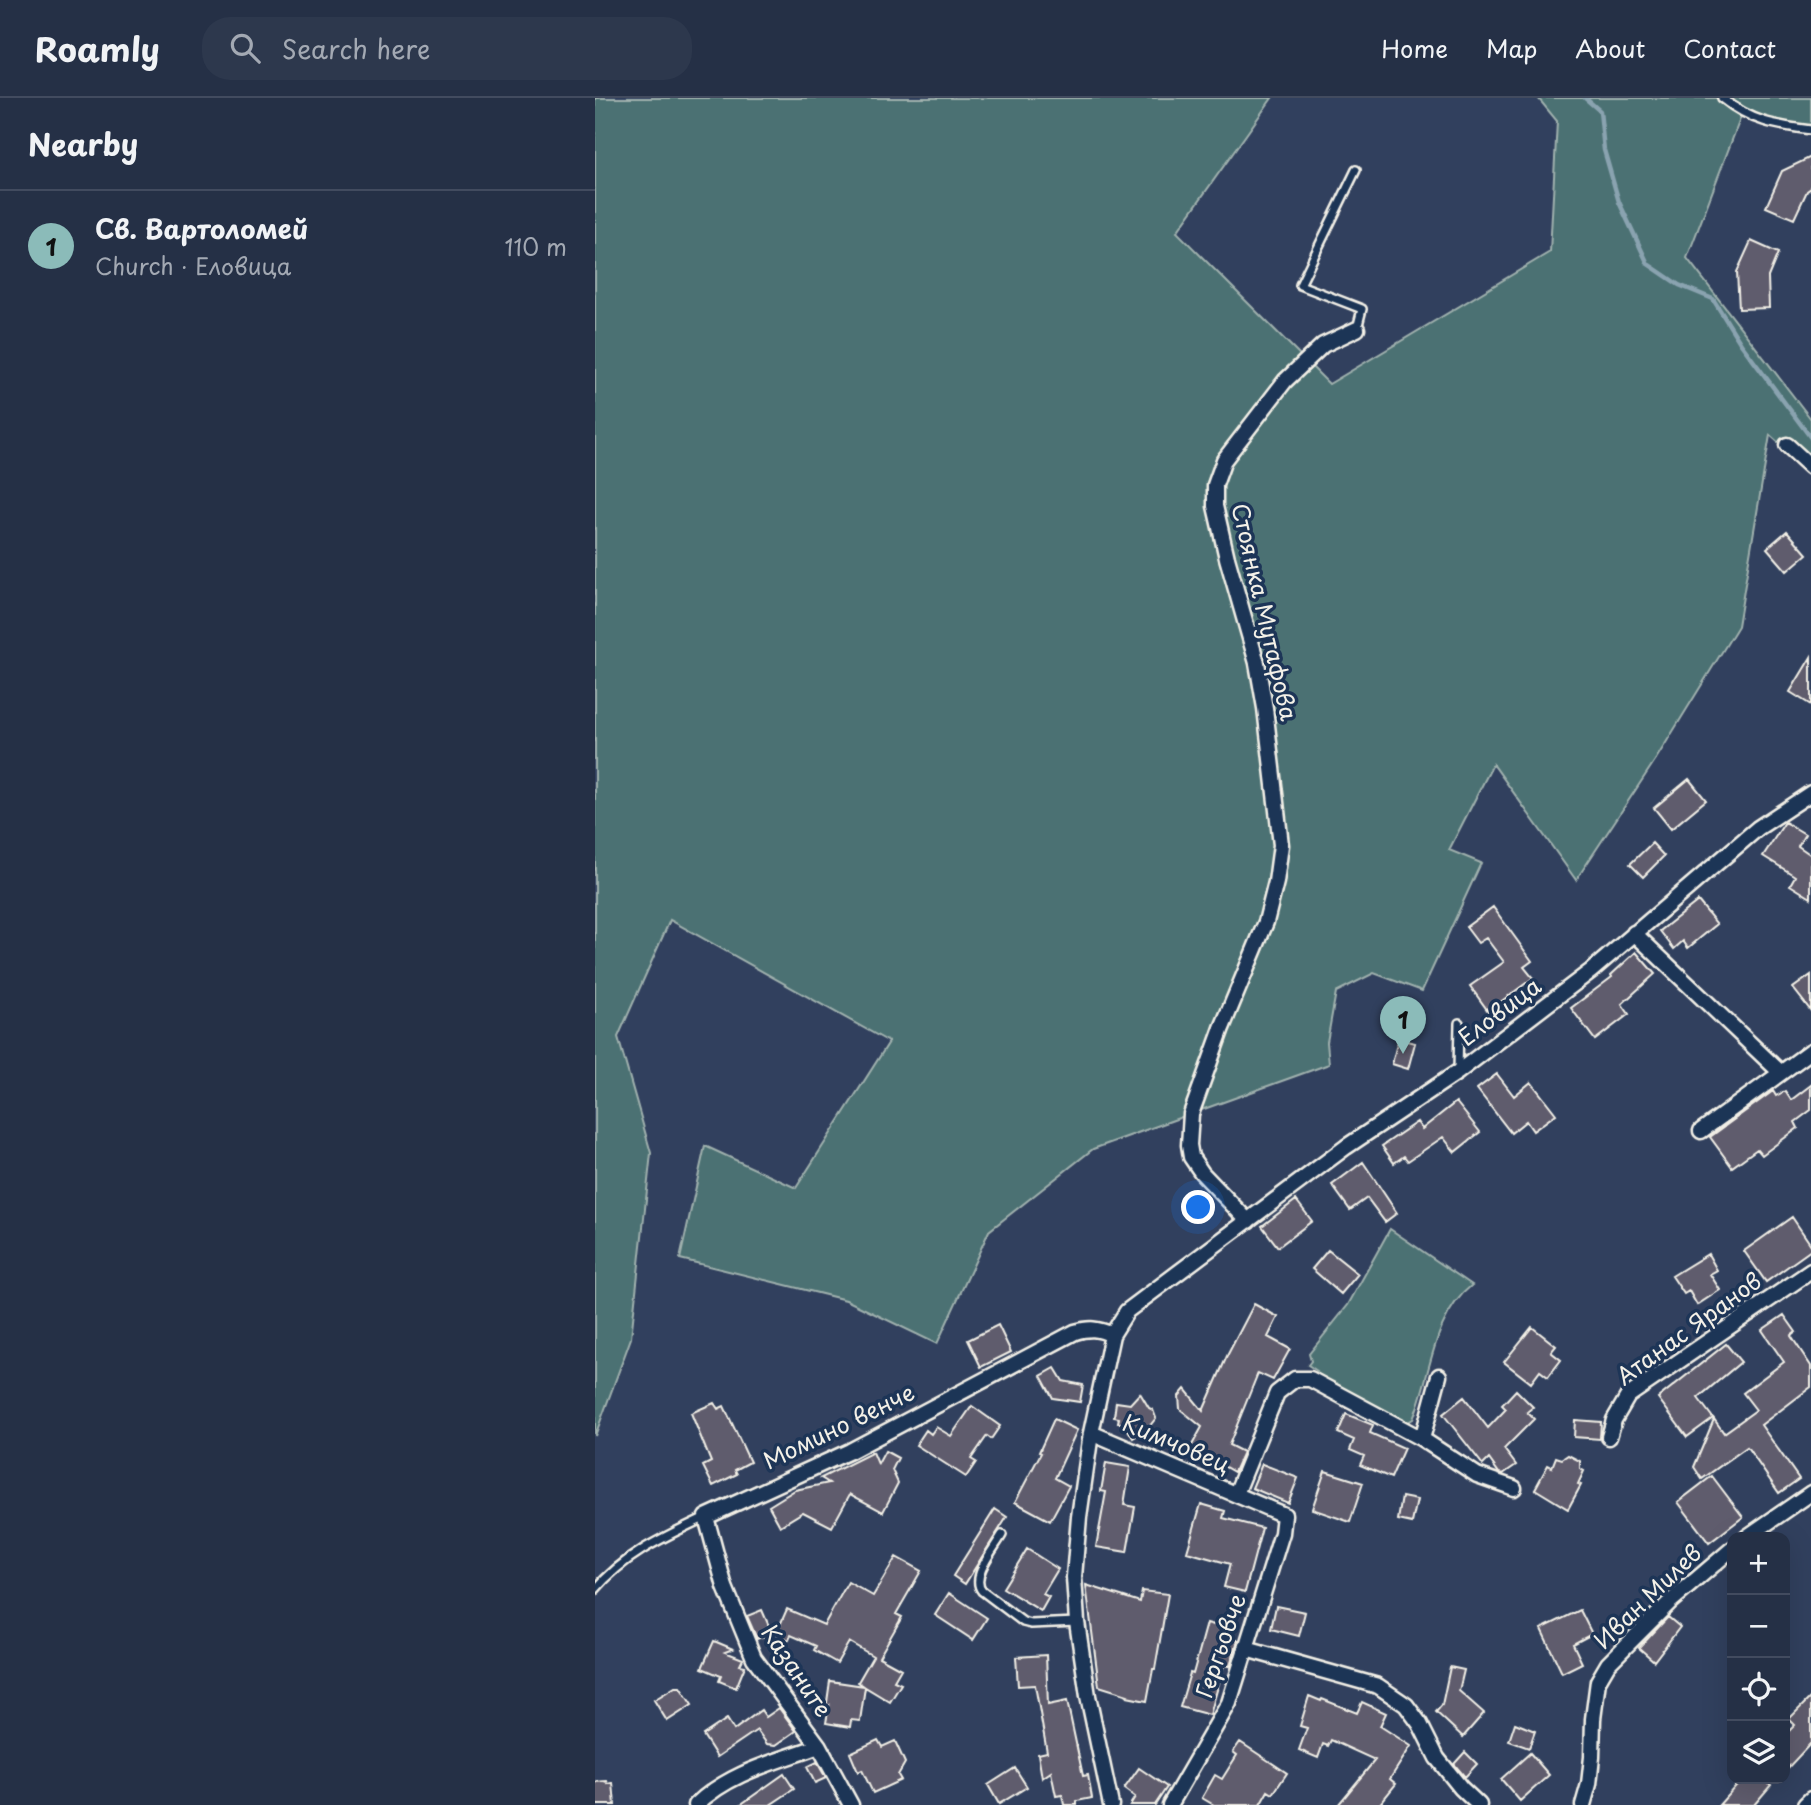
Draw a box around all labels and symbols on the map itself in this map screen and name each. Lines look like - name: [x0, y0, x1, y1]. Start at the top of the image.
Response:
- street label: Стоянка Мутафова: [1223, 500, 1308, 724]
- street label: Еловица: [1450, 968, 1548, 1054]
- pin: 1: [1380, 996, 1426, 1054]
- your location: [1181, 1190, 1215, 1224]
- street label: Атанас Яранов: [1608, 1263, 1768, 1393]
- street label: Момино венче: [757, 1374, 920, 1477]
- street label: Кимчовец: [1117, 1404, 1236, 1481]
- street label: Иван Милев: [1585, 1535, 1709, 1656]
- street label: Гергьовче: [1185, 1589, 1254, 1702]
- street label: Казаните: [753, 1617, 841, 1724]

